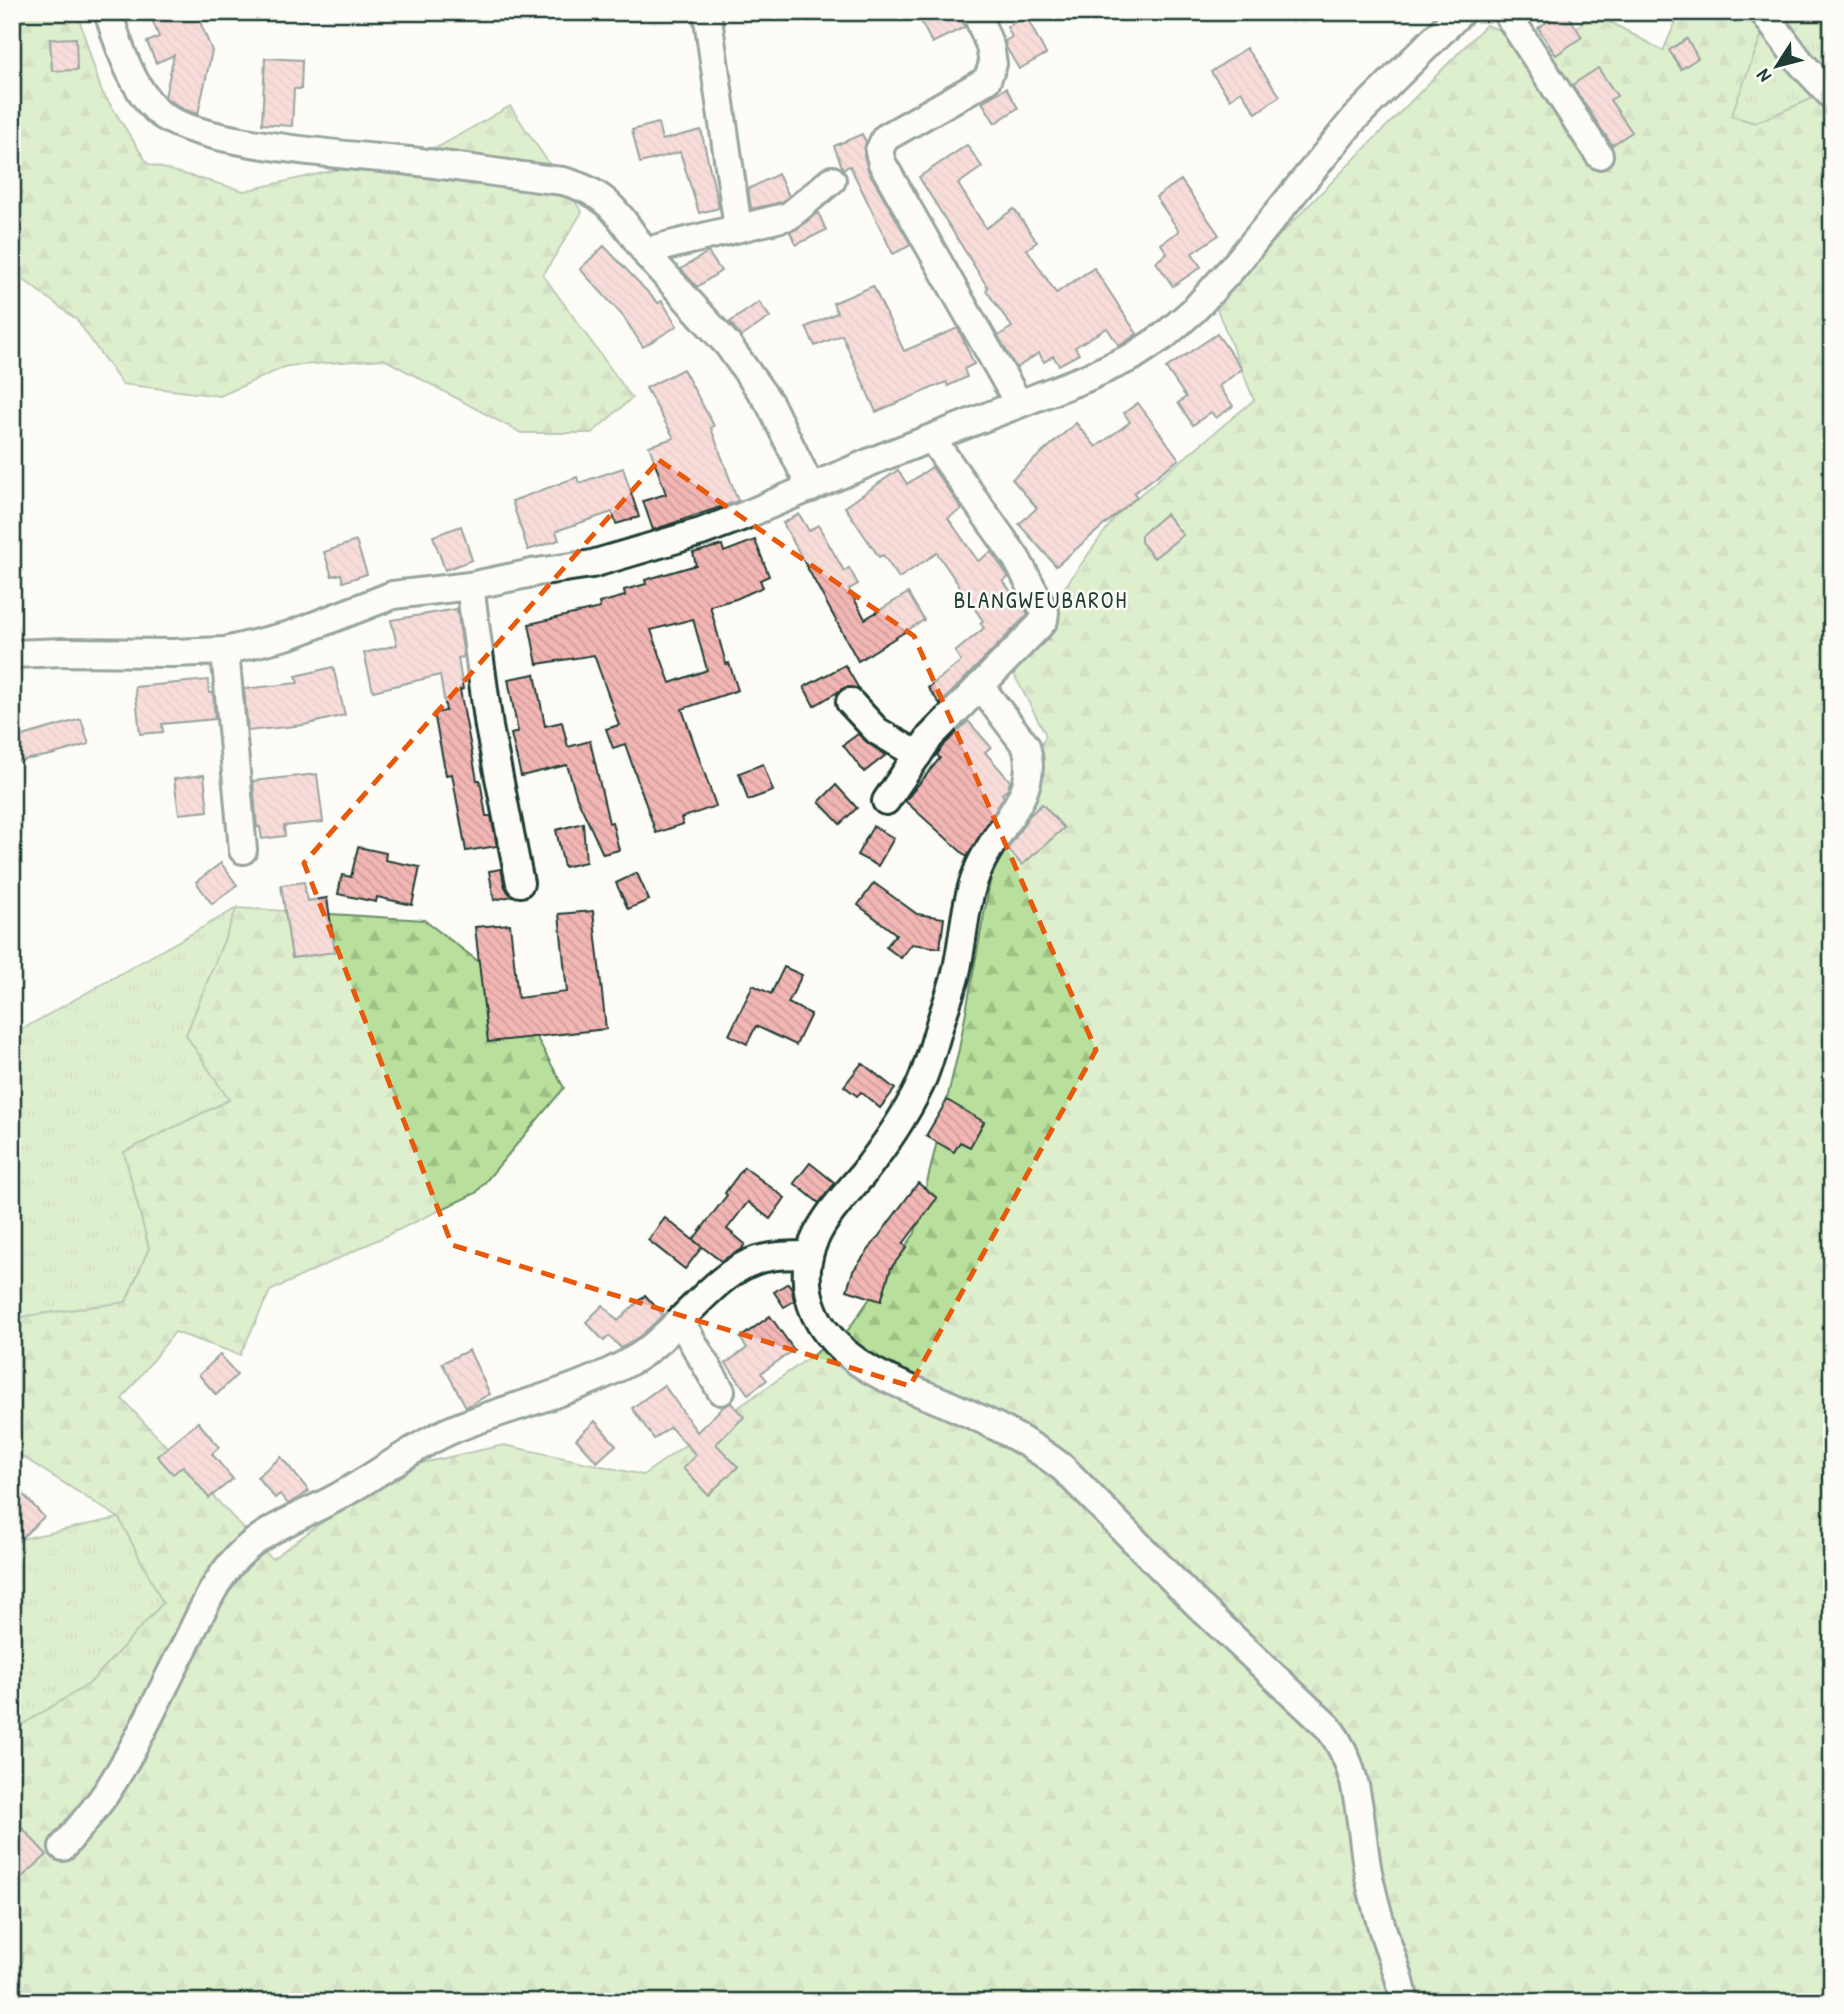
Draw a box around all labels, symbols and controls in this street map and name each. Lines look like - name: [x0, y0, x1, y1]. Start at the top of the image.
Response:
- north arrow: [1742, 32, 1812, 102]
- text: N: [1750, 64, 1777, 88]
- district label: BLANGWEUBAROH: [954, 584, 1128, 615]

